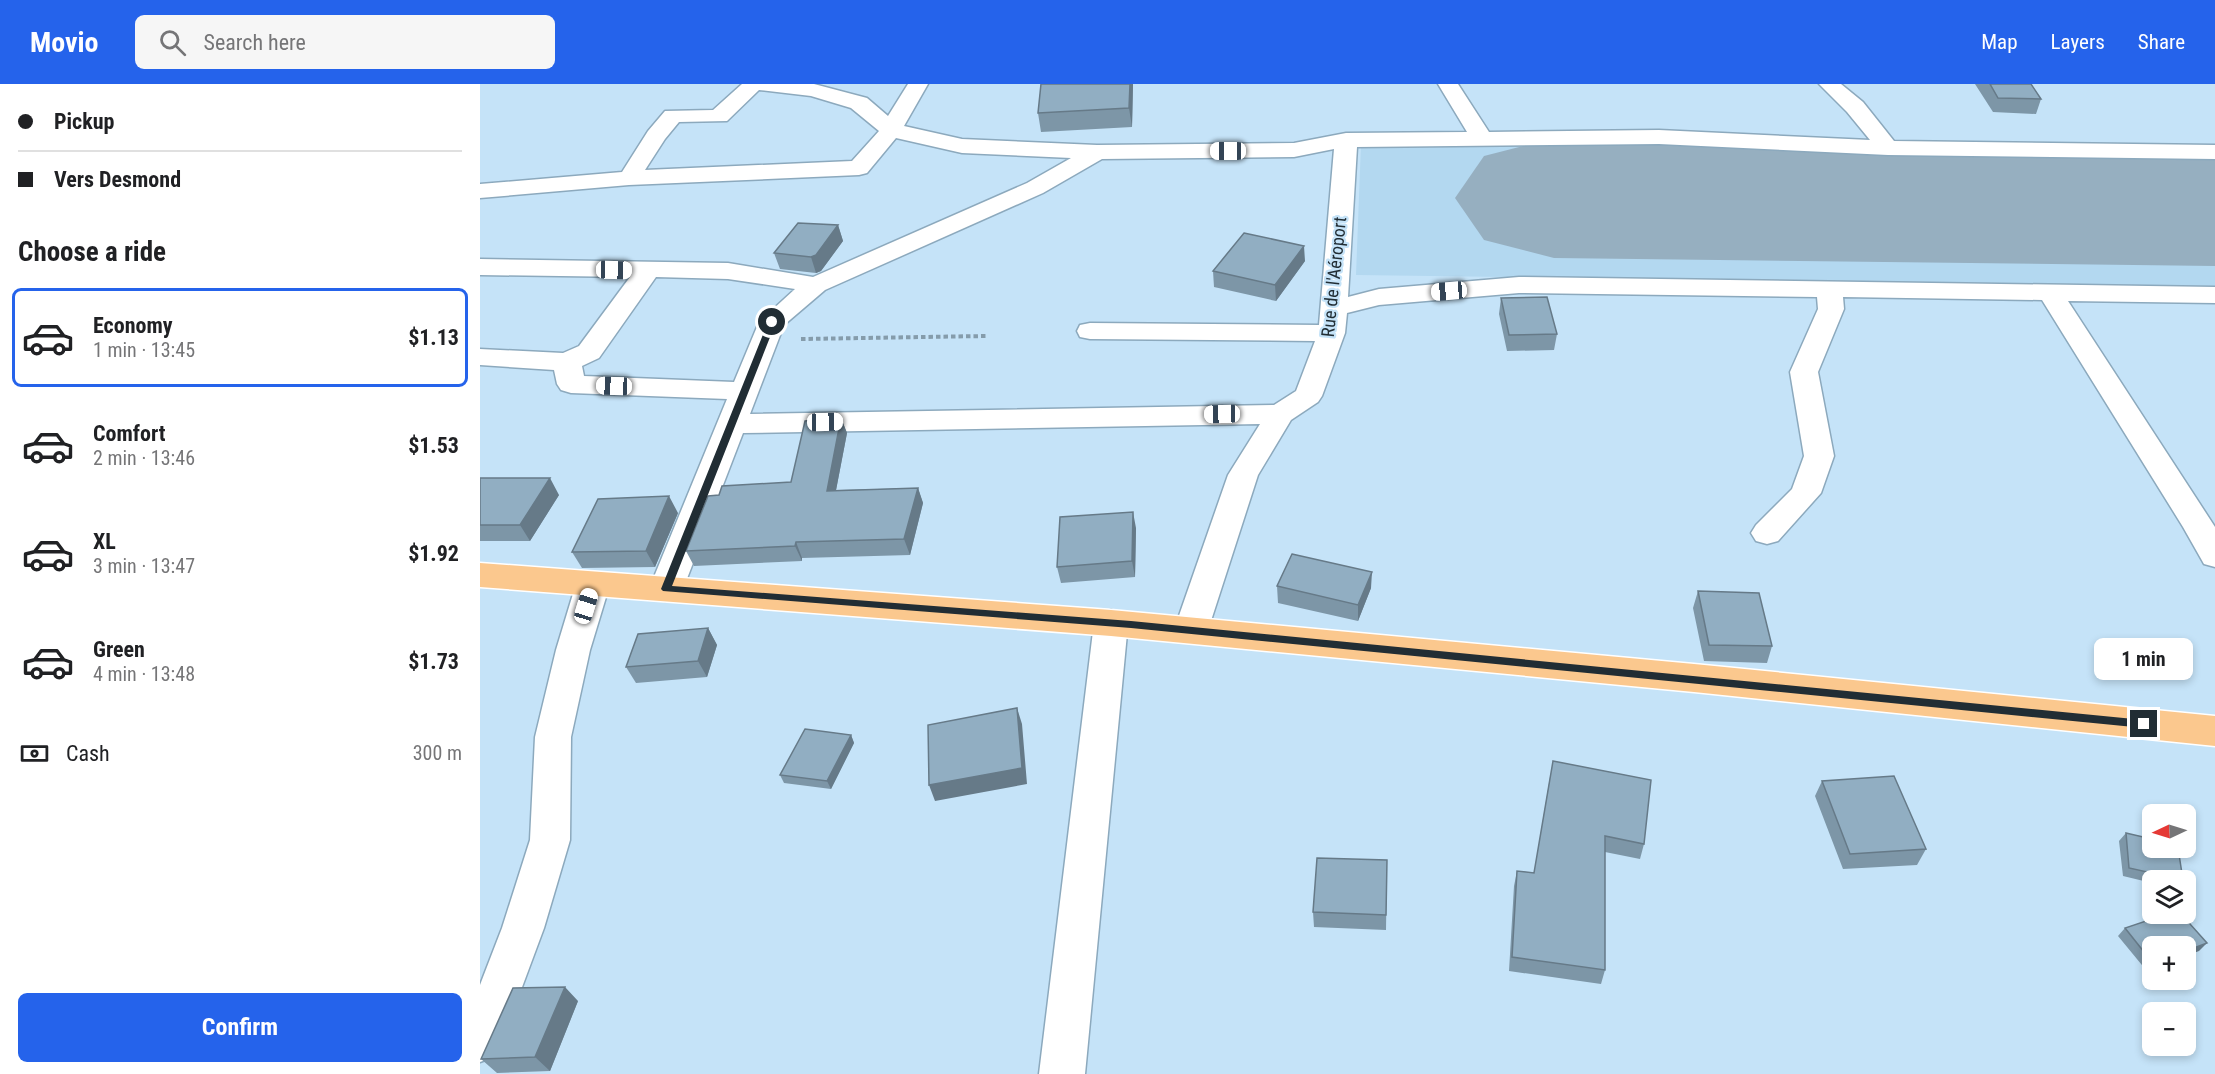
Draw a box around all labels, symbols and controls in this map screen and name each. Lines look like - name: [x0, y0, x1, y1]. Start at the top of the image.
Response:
- search box: [135, 15, 555, 69]
- text: Movio: [30, 26, 99, 59]
- icon: search: [156, 26, 189, 59]
- text: Search here: [204, 30, 306, 55]
- text: Map: [1981, 30, 2018, 54]
- text: Layers: [2051, 30, 2105, 54]
- text: Share: [2138, 30, 2185, 54]
- text: Pickup: [54, 109, 114, 134]
- car: [1210, 142, 1246, 160]
- text: Vers Desmond: [54, 167, 181, 192]
- street label: Rue de l'Aéroport: [1317, 216, 1350, 338]
- text: Choose a ride: [18, 236, 166, 268]
- car: [596, 261, 632, 279]
- car: [1430, 280, 1468, 302]
- route start: [758, 308, 785, 335]
- icon: car: [21, 311, 75, 365]
- text: Economy: [93, 313, 173, 338]
- text: $1.13: [408, 325, 459, 350]
- text: 1 min · 13:45: [93, 338, 195, 362]
- car: [596, 376, 632, 396]
- car: [1204, 405, 1240, 423]
- car: [807, 413, 843, 431]
- icon: car: [21, 419, 75, 473]
- text: Comfort: [93, 421, 166, 446]
- text: $1.53: [408, 433, 459, 458]
- text: 2 min · 13:46: [93, 446, 195, 470]
- icon: car: [21, 527, 75, 581]
- text: XL: [93, 529, 116, 554]
- text: $1.92: [408, 541, 459, 566]
- text: 3 min · 13:47: [93, 554, 195, 578]
- car: [572, 586, 600, 626]
- icon: car: [21, 635, 75, 689]
- text: Green: [93, 637, 145, 662]
- callout: 1 min: [2094, 637, 2194, 679]
- text: 1 min: [2121, 647, 2166, 671]
- text: $1.73: [408, 649, 459, 674]
- text: 4 min · 13:48: [93, 662, 195, 686]
- route end: [2130, 710, 2157, 737]
- icon: cash: [18, 737, 51, 770]
- text: Cash: [66, 741, 110, 766]
- text: 300 m: [413, 741, 462, 765]
- north arrow: [2142, 804, 2196, 858]
- map controls: [2142, 804, 2196, 1056]
- button: layers: [2142, 870, 2196, 924]
- button: +: [2142, 936, 2196, 990]
- button: Confirm: [18, 993, 462, 1062]
- button: −: [2142, 1002, 2196, 1056]

